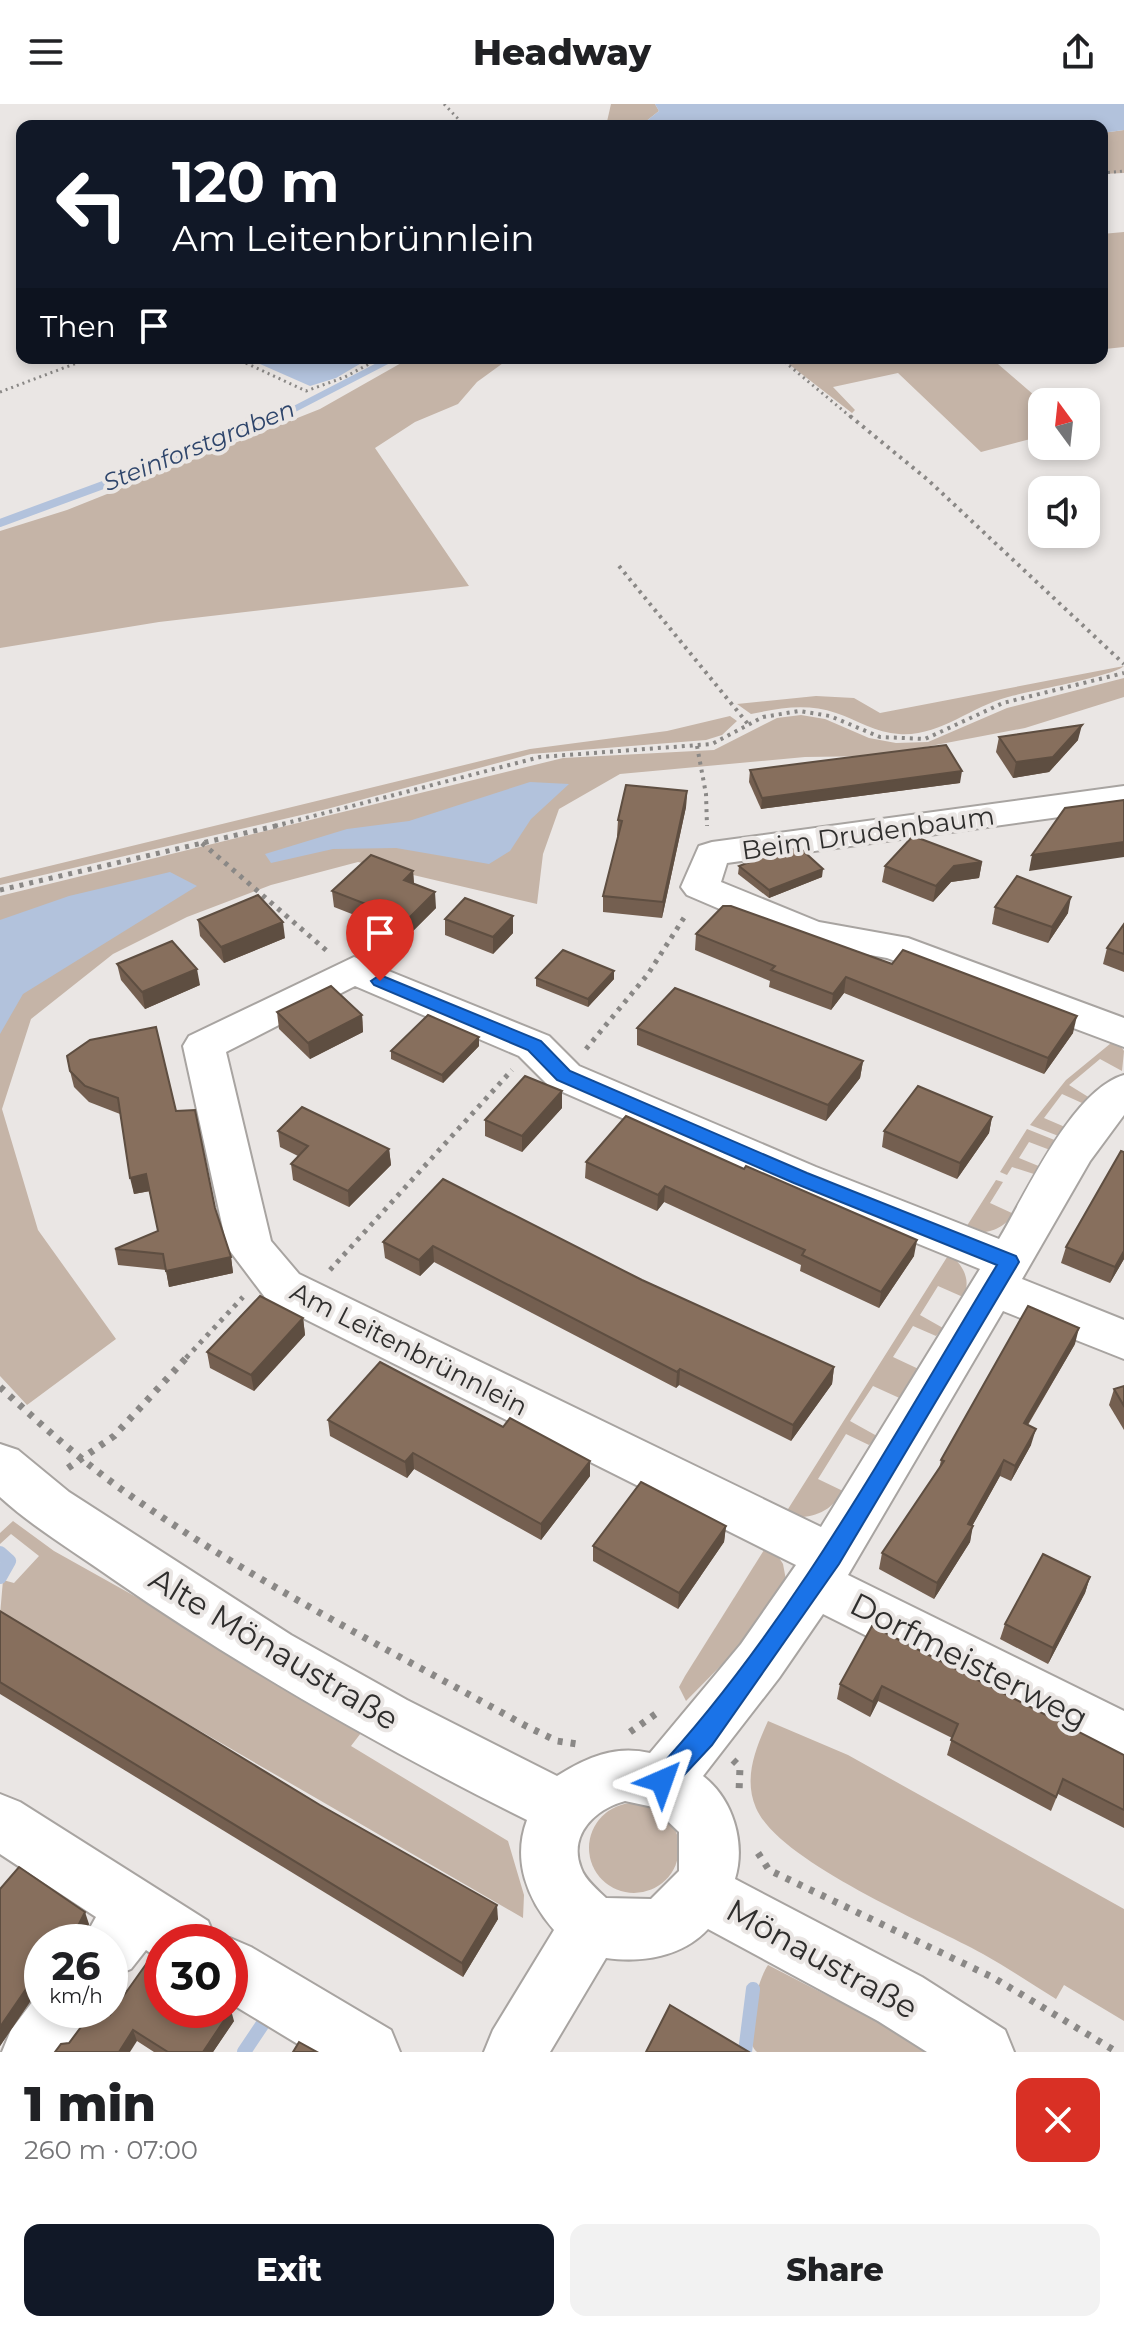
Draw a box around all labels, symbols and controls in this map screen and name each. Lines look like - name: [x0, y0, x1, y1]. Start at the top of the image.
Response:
- icon: menu: [24, 30, 68, 74]
- text: Headway: [473, 30, 651, 74]
- icon: share: [1056, 30, 1100, 74]
- text: 120 m: [172, 148, 340, 216]
- icon: left: [40, 152, 144, 256]
- text: Am Leitenbrünnlein: [172, 216, 535, 260]
- icon: arrive: [132, 304, 176, 348]
- text: Then: [40, 308, 116, 345]
- north arrow: [1028, 388, 1100, 460]
- map controls: [1028, 388, 1100, 548]
- water label: Steinforstgraben: [99, 394, 299, 497]
- button: sound: [1028, 476, 1100, 548]
- street label: Beim Drudenbaum: [740, 799, 996, 867]
- pin: [346, 899, 414, 981]
- icon: arrive: [358, 911, 402, 955]
- street label: Am Leitenbrünnlein: [285, 1275, 533, 1423]
- street label: Alte Mönaustraße: [143, 1559, 406, 1738]
- street label: Dorfmeisterweg: [844, 1584, 1095, 1737]
- position arrow: [620, 1739, 704, 1823]
- street label: Mönaustraße: [720, 1890, 925, 2027]
- speed limit sign: 30: [144, 1924, 248, 2028]
- text: 26: [51, 1941, 101, 1990]
- text: km/h: [49, 1984, 103, 2008]
- text: 1 min: [24, 2075, 156, 2133]
- button: close: [1016, 2078, 1100, 2162]
- text: 260 m · 07:00: [24, 2134, 198, 2166]
- button: Exit: [24, 2224, 554, 2316]
- button: Share: [570, 2224, 1100, 2316]

